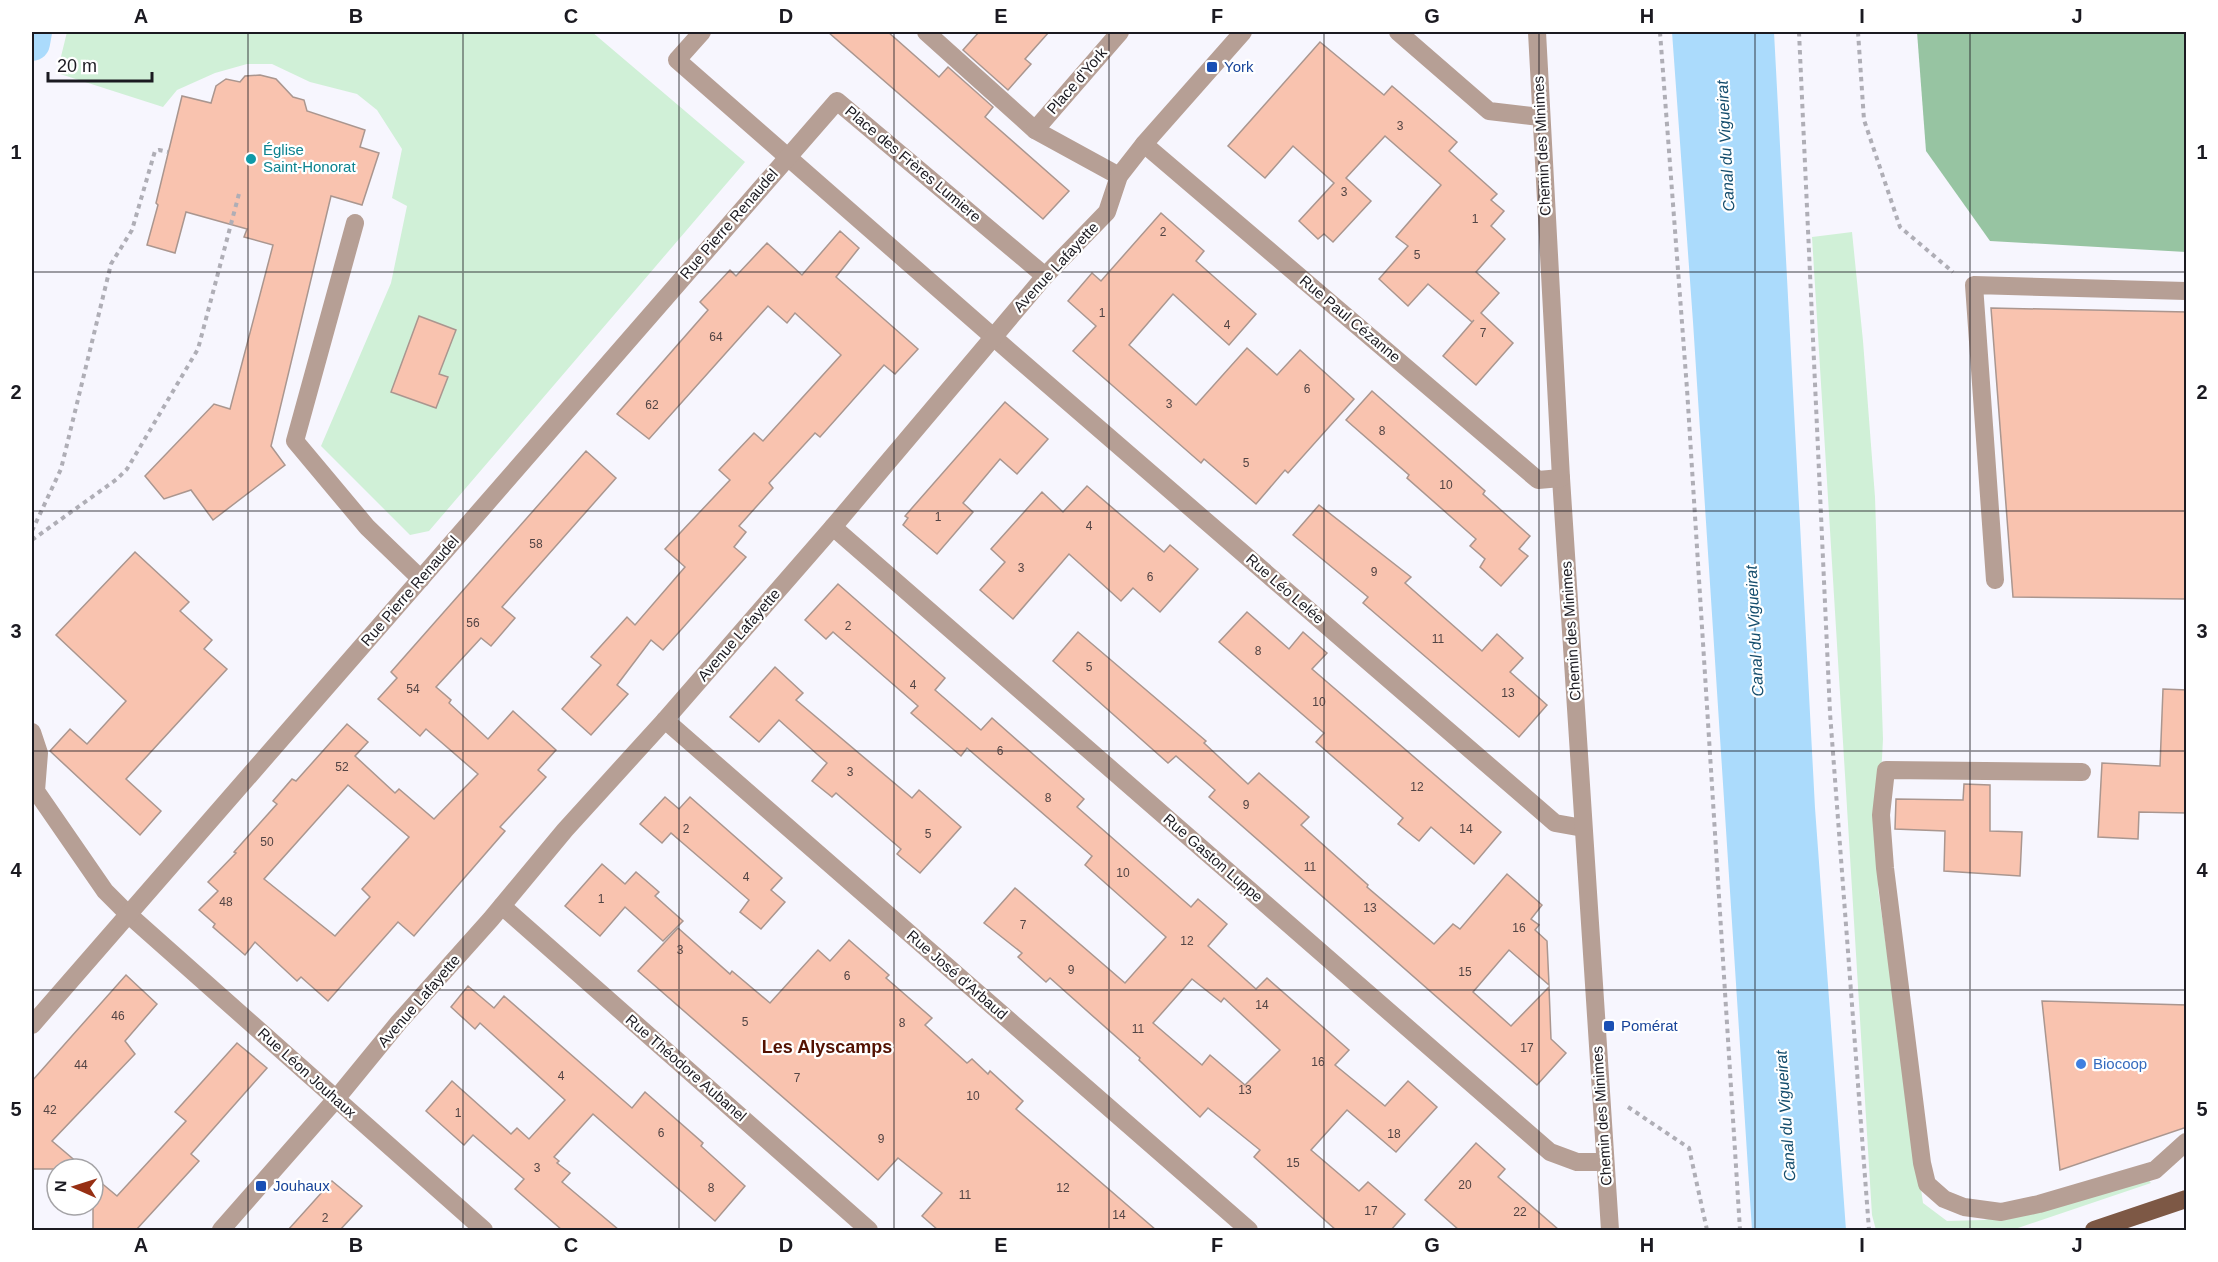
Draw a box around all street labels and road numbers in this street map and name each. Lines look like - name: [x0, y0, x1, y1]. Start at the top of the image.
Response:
- street label: Place d'York: [1043, 44, 1110, 117]
- street label: Chemin des Minimes: [1529, 76, 1554, 216]
- street label: Place des Frères Lumiere: [842, 102, 985, 225]
- street label: Rue Pierre Renaudel: [676, 165, 781, 282]
- street label: Avenue Lafayette: [1010, 218, 1102, 315]
- street label: Rue Paul Cézanne: [1297, 272, 1404, 366]
- street label: Rue Pierre Renaudel: [357, 532, 462, 649]
- street label: Rue Léo Lelée: [1243, 550, 1328, 627]
- street label: Chemin des Minimes: [1557, 561, 1584, 701]
- street label: Avenue Lafayette: [694, 585, 783, 684]
- street label: Rue Gaston Luppe: [1160, 810, 1266, 905]
- street label: Rue José d'Arbaud: [904, 927, 1011, 1023]
- street label: Avenue Lafayette: [374, 951, 463, 1050]
- street label: Rue Théodore Aubanel: [623, 1011, 750, 1125]
- street label: Rue Léon Jouhaux: [255, 1024, 360, 1121]
- street label: Chemin des Minimes: [1588, 1046, 1615, 1186]

